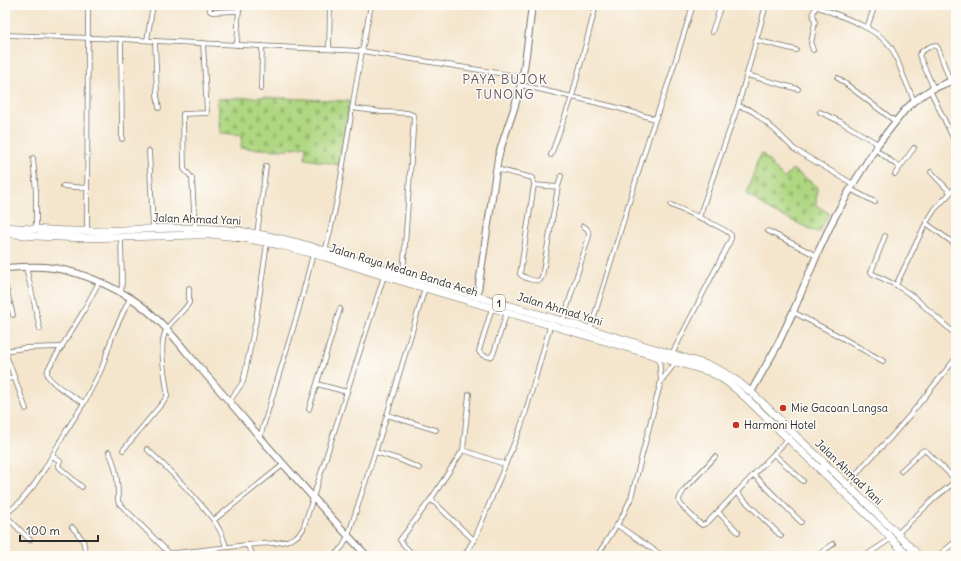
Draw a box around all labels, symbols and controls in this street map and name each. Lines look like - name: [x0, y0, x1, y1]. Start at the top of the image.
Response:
- district label: PAYA BUJOK TUNONG: [462, 71, 548, 103]
- street label: Jalan Ahmad Yani: [153, 210, 241, 228]
- street label: Jalan Raya Medan Banda Aceh: [328, 241, 480, 299]
- street label: Jalan Ahmad Yani: [516, 289, 604, 329]
- road number: 1: [493, 295, 505, 311]
- place label: Mie Gacoan Langsa: [791, 401, 888, 415]
- marker: Mie Gacoan Langsa: [778, 403, 788, 413]
- place label: Harmoni Hotel: [744, 418, 816, 432]
- marker: Harmoni Hotel: [731, 420, 741, 430]
- street label: Jalan Ahmad Yani: [812, 436, 886, 508]
- scale bar: [20, 517, 98, 543]
- text: 100 m: [26, 523, 60, 538]

